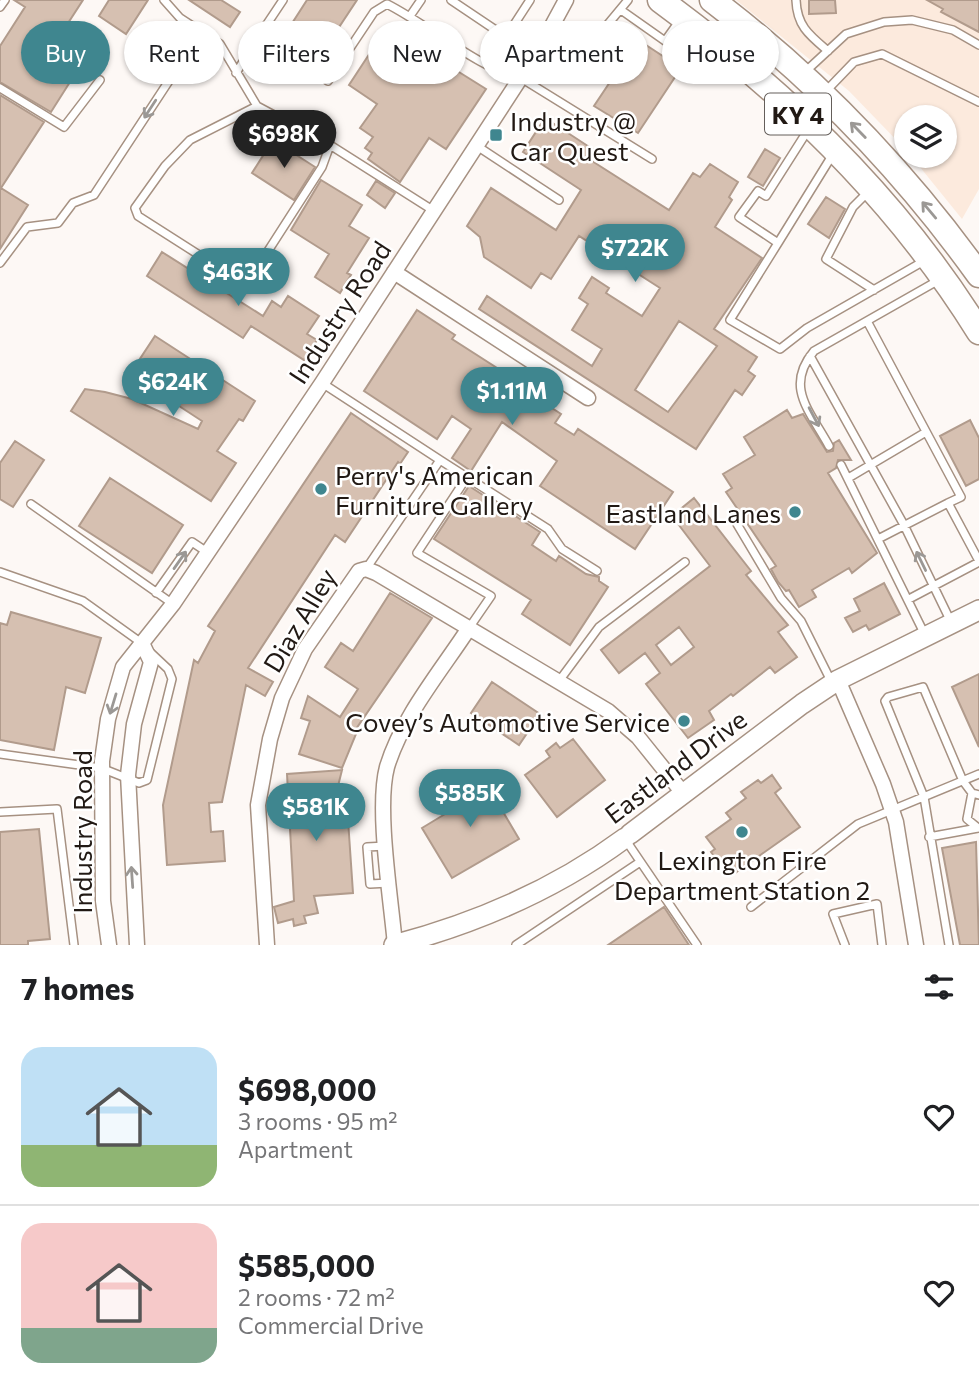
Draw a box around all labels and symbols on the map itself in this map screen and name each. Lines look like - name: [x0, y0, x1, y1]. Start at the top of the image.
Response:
- road number: KY 4: [765, 93, 831, 134]
- one-way arrow: [143, 99, 157, 119]
- place label: Industry @ Car Quest: [510, 105, 636, 166]
- pin: $698K: [235, 110, 333, 170]
- one-way arrow: [849, 122, 866, 139]
- marker: Industry @ Car Quest: [488, 127, 504, 143]
- one-way arrow: [922, 201, 937, 219]
- pin: $722K: [586, 224, 684, 284]
- street label: Industry Road: [281, 235, 397, 389]
- pin: $463K: [189, 248, 287, 308]
- pin: $624K: [124, 358, 222, 418]
- pin: $1.11M: [455, 368, 569, 427]
- one-way arrow: [807, 407, 821, 427]
- place label: Perry's American Furniture Gallery: [335, 459, 534, 520]
- marker: Perry's American Furniture Gallery: [313, 481, 329, 497]
- place label: Eastland Lanes: [606, 497, 781, 528]
- marker: Eastland Lanes: [787, 504, 803, 520]
- one-way arrow: [173, 551, 187, 570]
- one-way arrow: [914, 551, 928, 572]
- street label: Diaz Alley: [256, 563, 342, 677]
- one-way arrow: [105, 692, 118, 714]
- street label: Eastland Drive: [598, 703, 752, 829]
- place label: Covey’s Automotive Service: [345, 706, 670, 737]
- marker: Covey’s Automotive Service: [676, 713, 692, 729]
- street label: Industry Road: [66, 750, 97, 914]
- pin: $585K: [421, 770, 519, 829]
- pin: $581K: [267, 784, 365, 843]
- marker: Lexington Fire Department Station 2: [734, 824, 750, 840]
- place label: Lexington Fire Department Station 2: [614, 844, 870, 905]
- one-way arrow: [125, 866, 138, 889]

